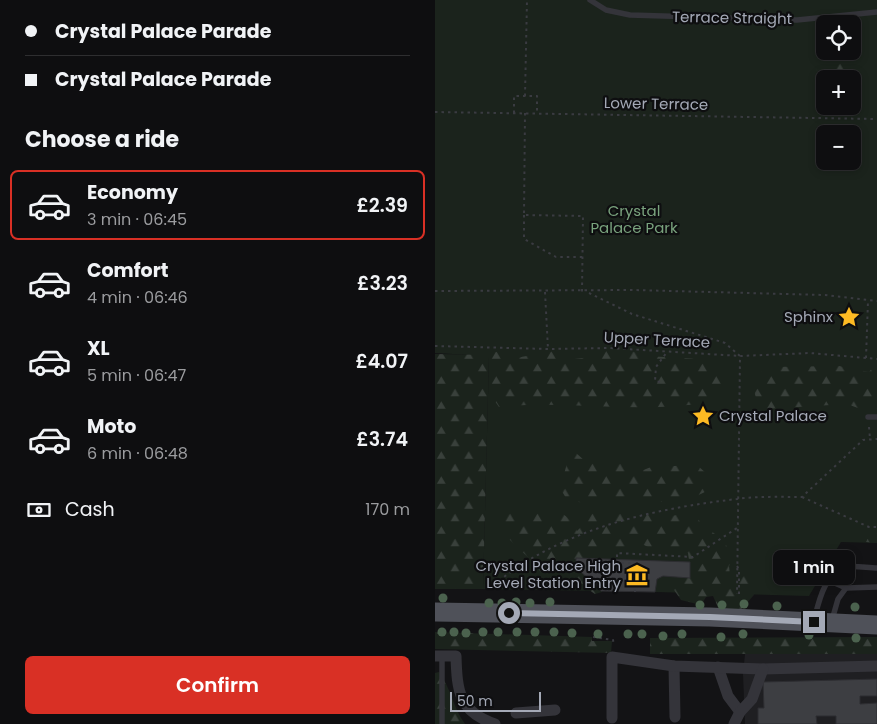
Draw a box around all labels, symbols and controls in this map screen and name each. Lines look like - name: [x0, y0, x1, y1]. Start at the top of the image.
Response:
- street label: Terrace Straight: [672, 6, 792, 29]
- map controls: [816, 15, 861, 170]
- button: locate: [816, 15, 861, 60]
- text: Crystal Palace Parade: [55, 18, 271, 45]
- text: Crystal Palace Parade: [55, 66, 271, 93]
- button: +: [816, 70, 861, 115]
- street label: Lower Terrace: [604, 92, 708, 115]
- text: Choose a ride: [25, 124, 179, 155]
- button: −: [816, 125, 861, 170]
- text: Economy: [87, 179, 178, 206]
- icon: car: [27, 183, 72, 228]
- text: £2.39: [356, 192, 408, 219]
- park label: Crystal Palace Park: [590, 200, 678, 238]
- text: 3 min · 06:45: [87, 208, 187, 231]
- text: Comfort: [87, 257, 169, 284]
- icon: car: [27, 261, 72, 306]
- text: £3.23: [357, 270, 408, 297]
- text: 4 min · 06:46: [87, 286, 188, 309]
- place icon: Sphinx: [836, 304, 862, 330]
- place label: Sphinx: [784, 306, 833, 327]
- street label: Upper Terrace: [603, 326, 711, 353]
- text: XL: [87, 335, 110, 362]
- icon: car: [27, 339, 72, 384]
- text: £4.07: [355, 348, 408, 375]
- text: 5 min · 06:47: [87, 364, 186, 387]
- place icon: Crystal Palace: [690, 403, 716, 429]
- place label: Crystal Palace: [719, 405, 827, 426]
- text: Moto: [87, 413, 136, 440]
- icon: car: [27, 417, 72, 462]
- text: £3.74: [356, 426, 408, 453]
- text: 6 min · 06:48: [87, 442, 188, 465]
- icon: cash: [25, 496, 53, 524]
- text: Cash: [65, 496, 115, 523]
- text: 170 m: [365, 498, 410, 521]
- callout: 1 min: [773, 550, 855, 584]
- place label: Crystal Palace High Level Station Entry: [475, 555, 622, 593]
- text: 1 min: [793, 556, 835, 579]
- museum icon: Crystal Palace High Level Station Entry: [624, 562, 650, 588]
- route start: [498, 602, 520, 624]
- route end: [803, 611, 825, 633]
- button: Confirm: [25, 656, 410, 714]
- scale bar: [450, 689, 541, 712]
- text: 50 m: [457, 691, 493, 711]

